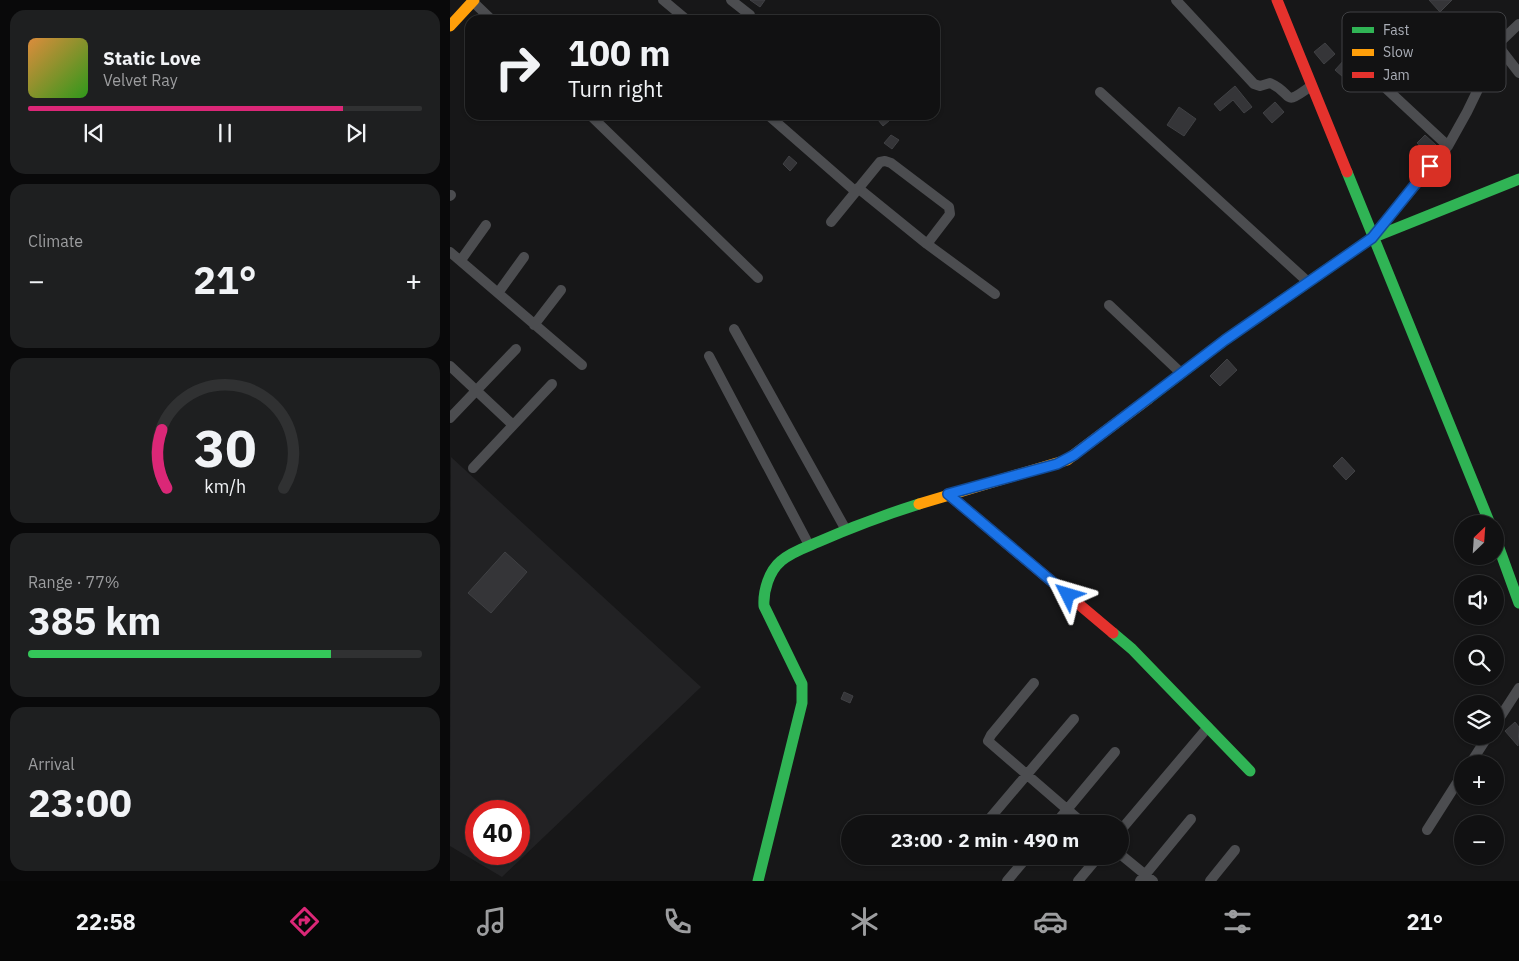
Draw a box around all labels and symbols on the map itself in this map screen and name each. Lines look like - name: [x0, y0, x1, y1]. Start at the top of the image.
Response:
- legend: [1342, 12, 1506, 92]
- text: Fast: [1383, 21, 1409, 39]
- text: Slow: [1383, 43, 1414, 61]
- text: Jam: [1383, 66, 1410, 84]
- pin: [1409, 145, 1451, 187]
- north arrow: [1454, 515, 1504, 565]
- position arrow: [1041, 568, 1093, 620]
- speed limit sign: 40: [465, 800, 530, 865]

